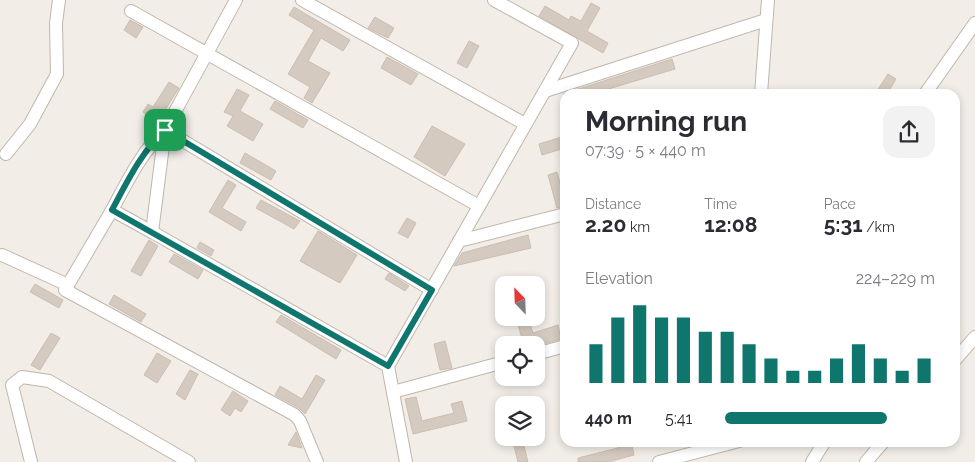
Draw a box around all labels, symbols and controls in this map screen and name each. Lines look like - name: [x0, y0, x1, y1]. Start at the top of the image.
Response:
- text: Morning run: [585, 105, 747, 138]
- button: share: [883, 106, 935, 158]
- pin: [144, 109, 186, 151]
- icon: arrive: [151, 116, 179, 144]
- text: 07:39 · 5 × 440 m: [585, 141, 706, 160]
- text: Distance: [585, 196, 641, 212]
- text: Time: [704, 196, 737, 212]
- text: Pace: [824, 196, 856, 212]
- text: 2.20: [585, 212, 626, 237]
- text: 12:08: [704, 212, 757, 237]
- text: 5:31: [824, 212, 863, 237]
- text: km: [626, 219, 650, 235]
- text: /km: [863, 219, 895, 235]
- text: Elevation: [585, 269, 653, 288]
- text: 224–229 m: [856, 269, 935, 288]
- north arrow: [495, 276, 545, 326]
- map controls: [495, 276, 545, 446]
- button: locate: [495, 336, 545, 386]
- button: layers: [495, 396, 545, 446]
- text: 440 m: [585, 409, 632, 428]
- text: 5:41: [665, 409, 692, 428]

